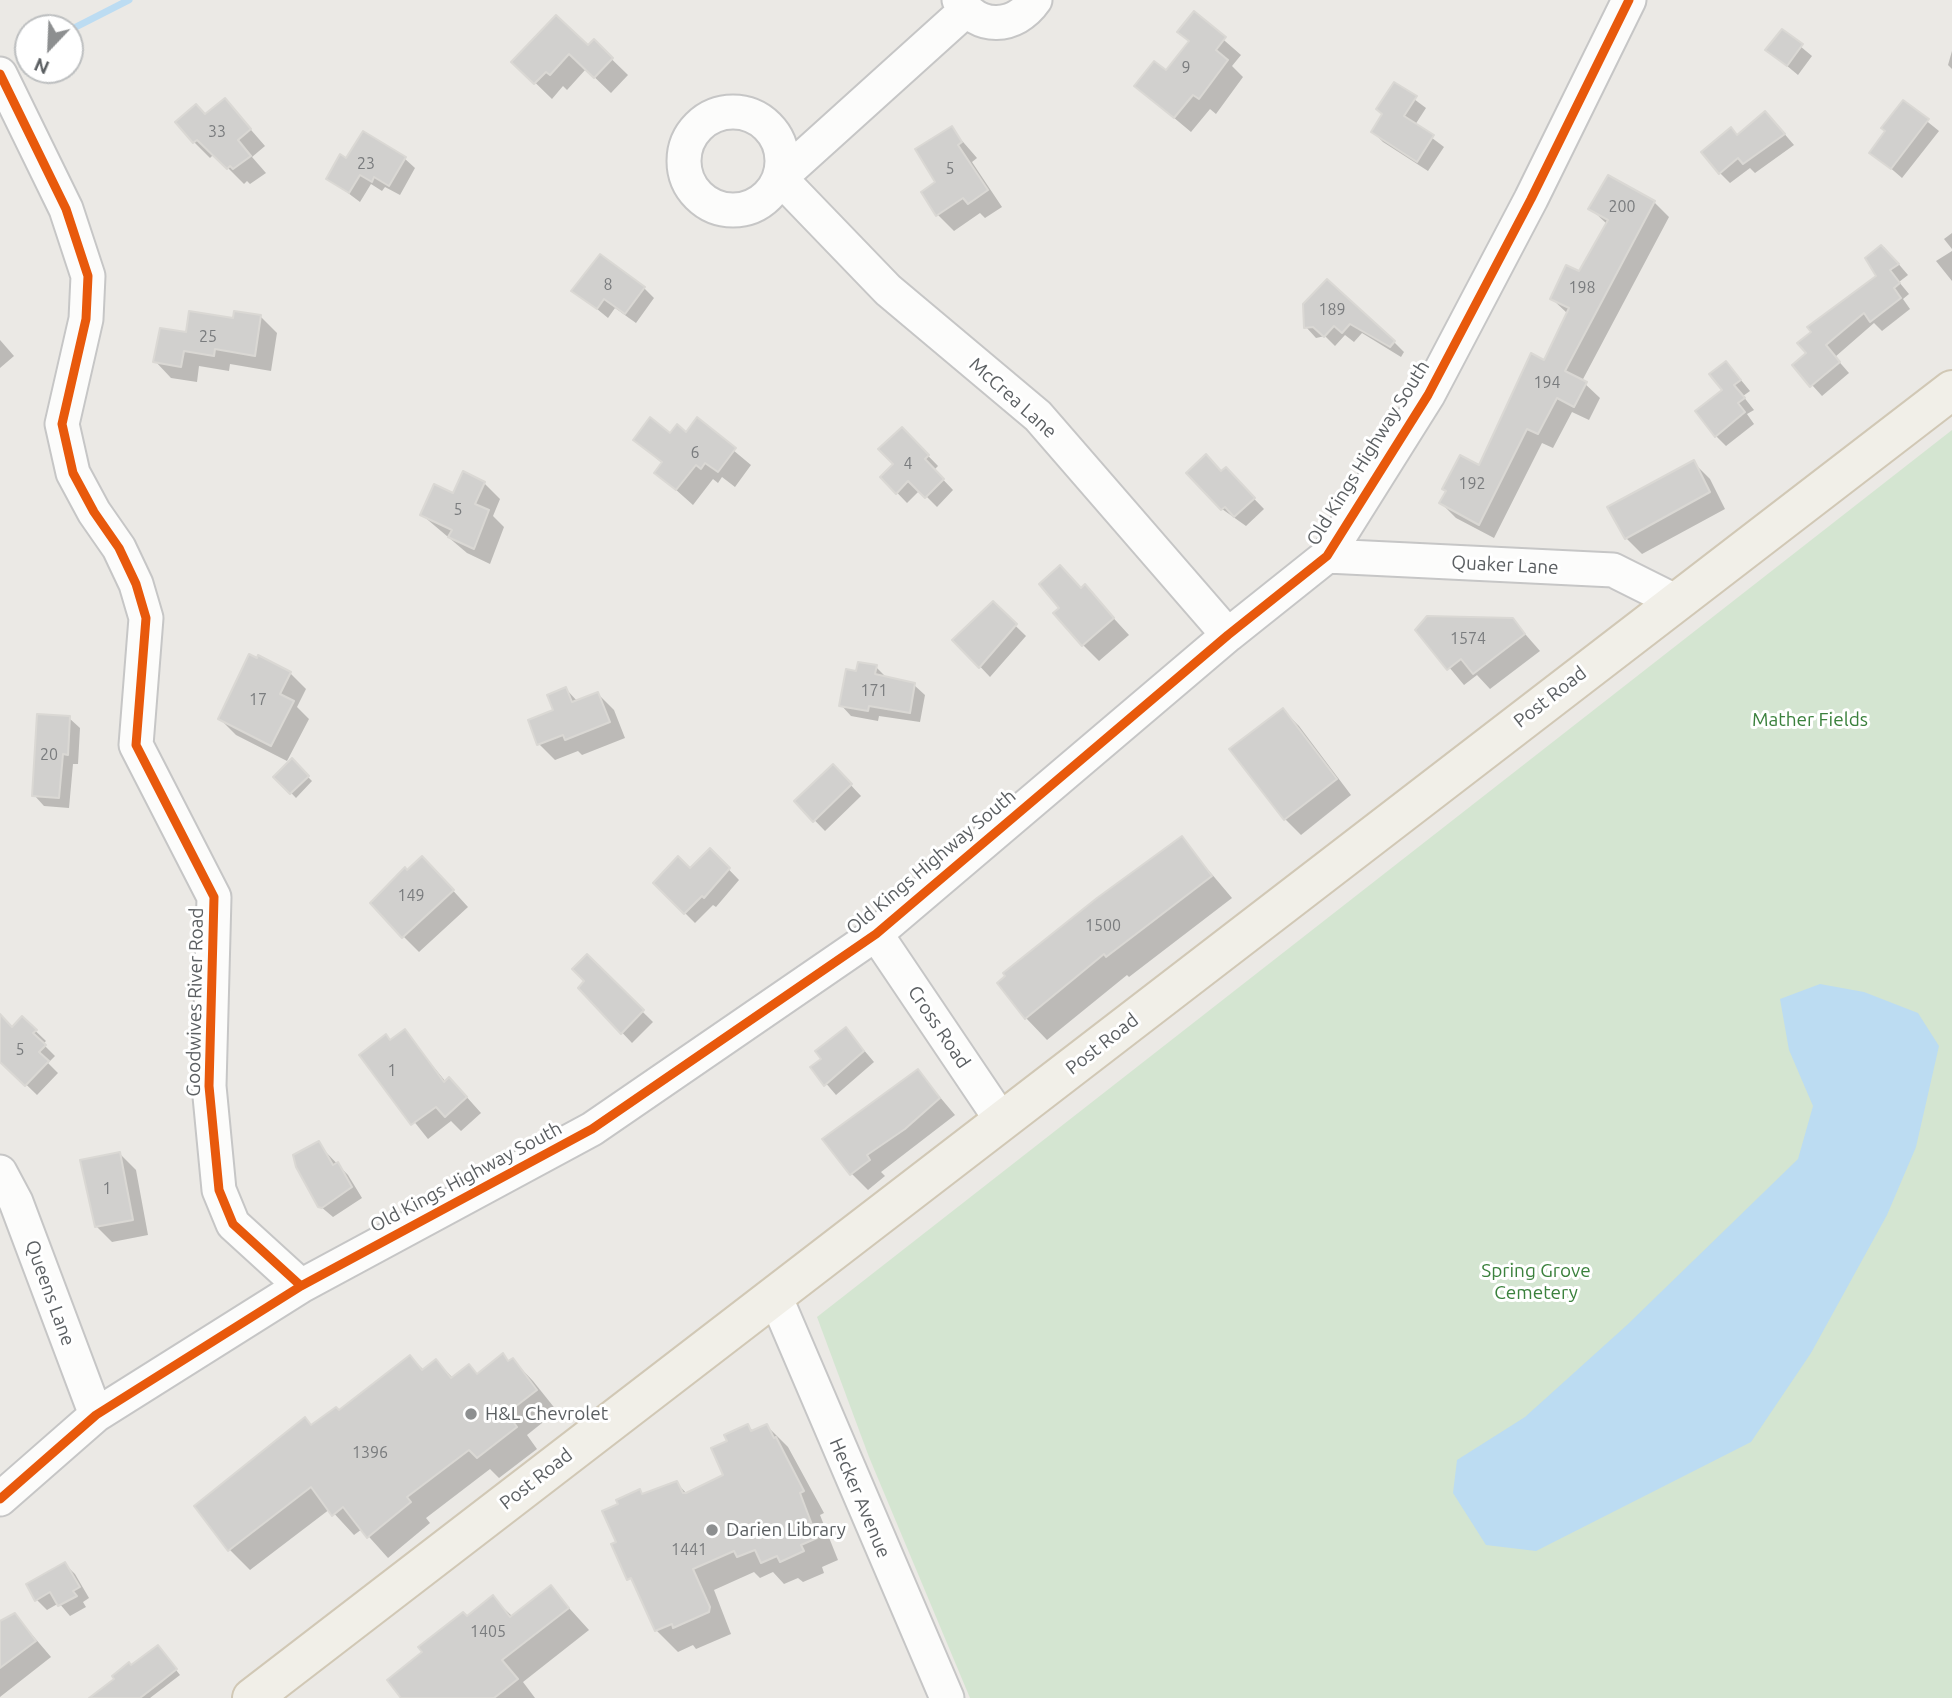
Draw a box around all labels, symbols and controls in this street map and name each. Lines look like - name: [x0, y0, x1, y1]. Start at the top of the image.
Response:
- north arrow: [14, 14, 84, 84]
- text: N: [31, 54, 52, 79]
- house number: 9: [1181, 58, 1191, 78]
- house number: 33: [208, 122, 226, 142]
- house number: 23: [357, 154, 375, 174]
- house number: 5: [945, 159, 955, 179]
- house number: 200: [1608, 197, 1636, 217]
- house number: 8: [603, 275, 613, 295]
- house number: 198: [1568, 278, 1596, 298]
- house number: 189: [1318, 300, 1346, 320]
- house number: 25: [199, 327, 217, 347]
- street label: McCrea Lane: [965, 353, 1061, 443]
- street label: Old Kings Highway South: [1302, 356, 1434, 550]
- house number: 194: [1533, 373, 1561, 393]
- house number: 6: [690, 443, 700, 463]
- house number: 4: [903, 454, 913, 474]
- house number: 192: [1458, 474, 1486, 494]
- house number: 5: [453, 500, 463, 520]
- street label: Quaker Lane: [1451, 551, 1559, 579]
- house number: 1574: [1450, 629, 1486, 649]
- street label: Post Road: [1509, 662, 1591, 732]
- house number: 171: [860, 681, 888, 701]
- house number: 17: [249, 690, 267, 710]
- park label: Mather Fields: [1752, 709, 1868, 731]
- house number: 20: [40, 745, 58, 765]
- street label: Old Kings Highway South: [842, 785, 1020, 939]
- house number: 149: [397, 886, 425, 906]
- street label: Goodwives River Road: [182, 907, 208, 1097]
- house number: 1500: [1085, 916, 1121, 936]
- street label: Cross Road: [903, 981, 975, 1073]
- street label: Post Road: [1061, 1009, 1143, 1079]
- house number: 5: [15, 1040, 25, 1060]
- house number: 1: [387, 1061, 397, 1081]
- street label: Old Kings Highway South: [366, 1117, 566, 1237]
- house number: 1: [102, 1179, 112, 1199]
- street label: Queens Lane: [20, 1237, 80, 1349]
- park label: Spring Grove Cemetery: [1481, 1260, 1591, 1304]
- place label: H&L Chevrolet: [485, 1403, 608, 1425]
- marker: H&L Chevrolet: [463, 1406, 479, 1422]
- street label: Hecker Avenue: [825, 1435, 895, 1561]
- house number: 1396: [352, 1443, 388, 1463]
- street label: Post Road: [495, 1444, 577, 1514]
- place label: Darien Library: [726, 1519, 846, 1541]
- marker: Darien Library: [704, 1522, 720, 1538]
- house number: 1441: [671, 1540, 707, 1560]
- house number: 1405: [470, 1622, 506, 1642]

